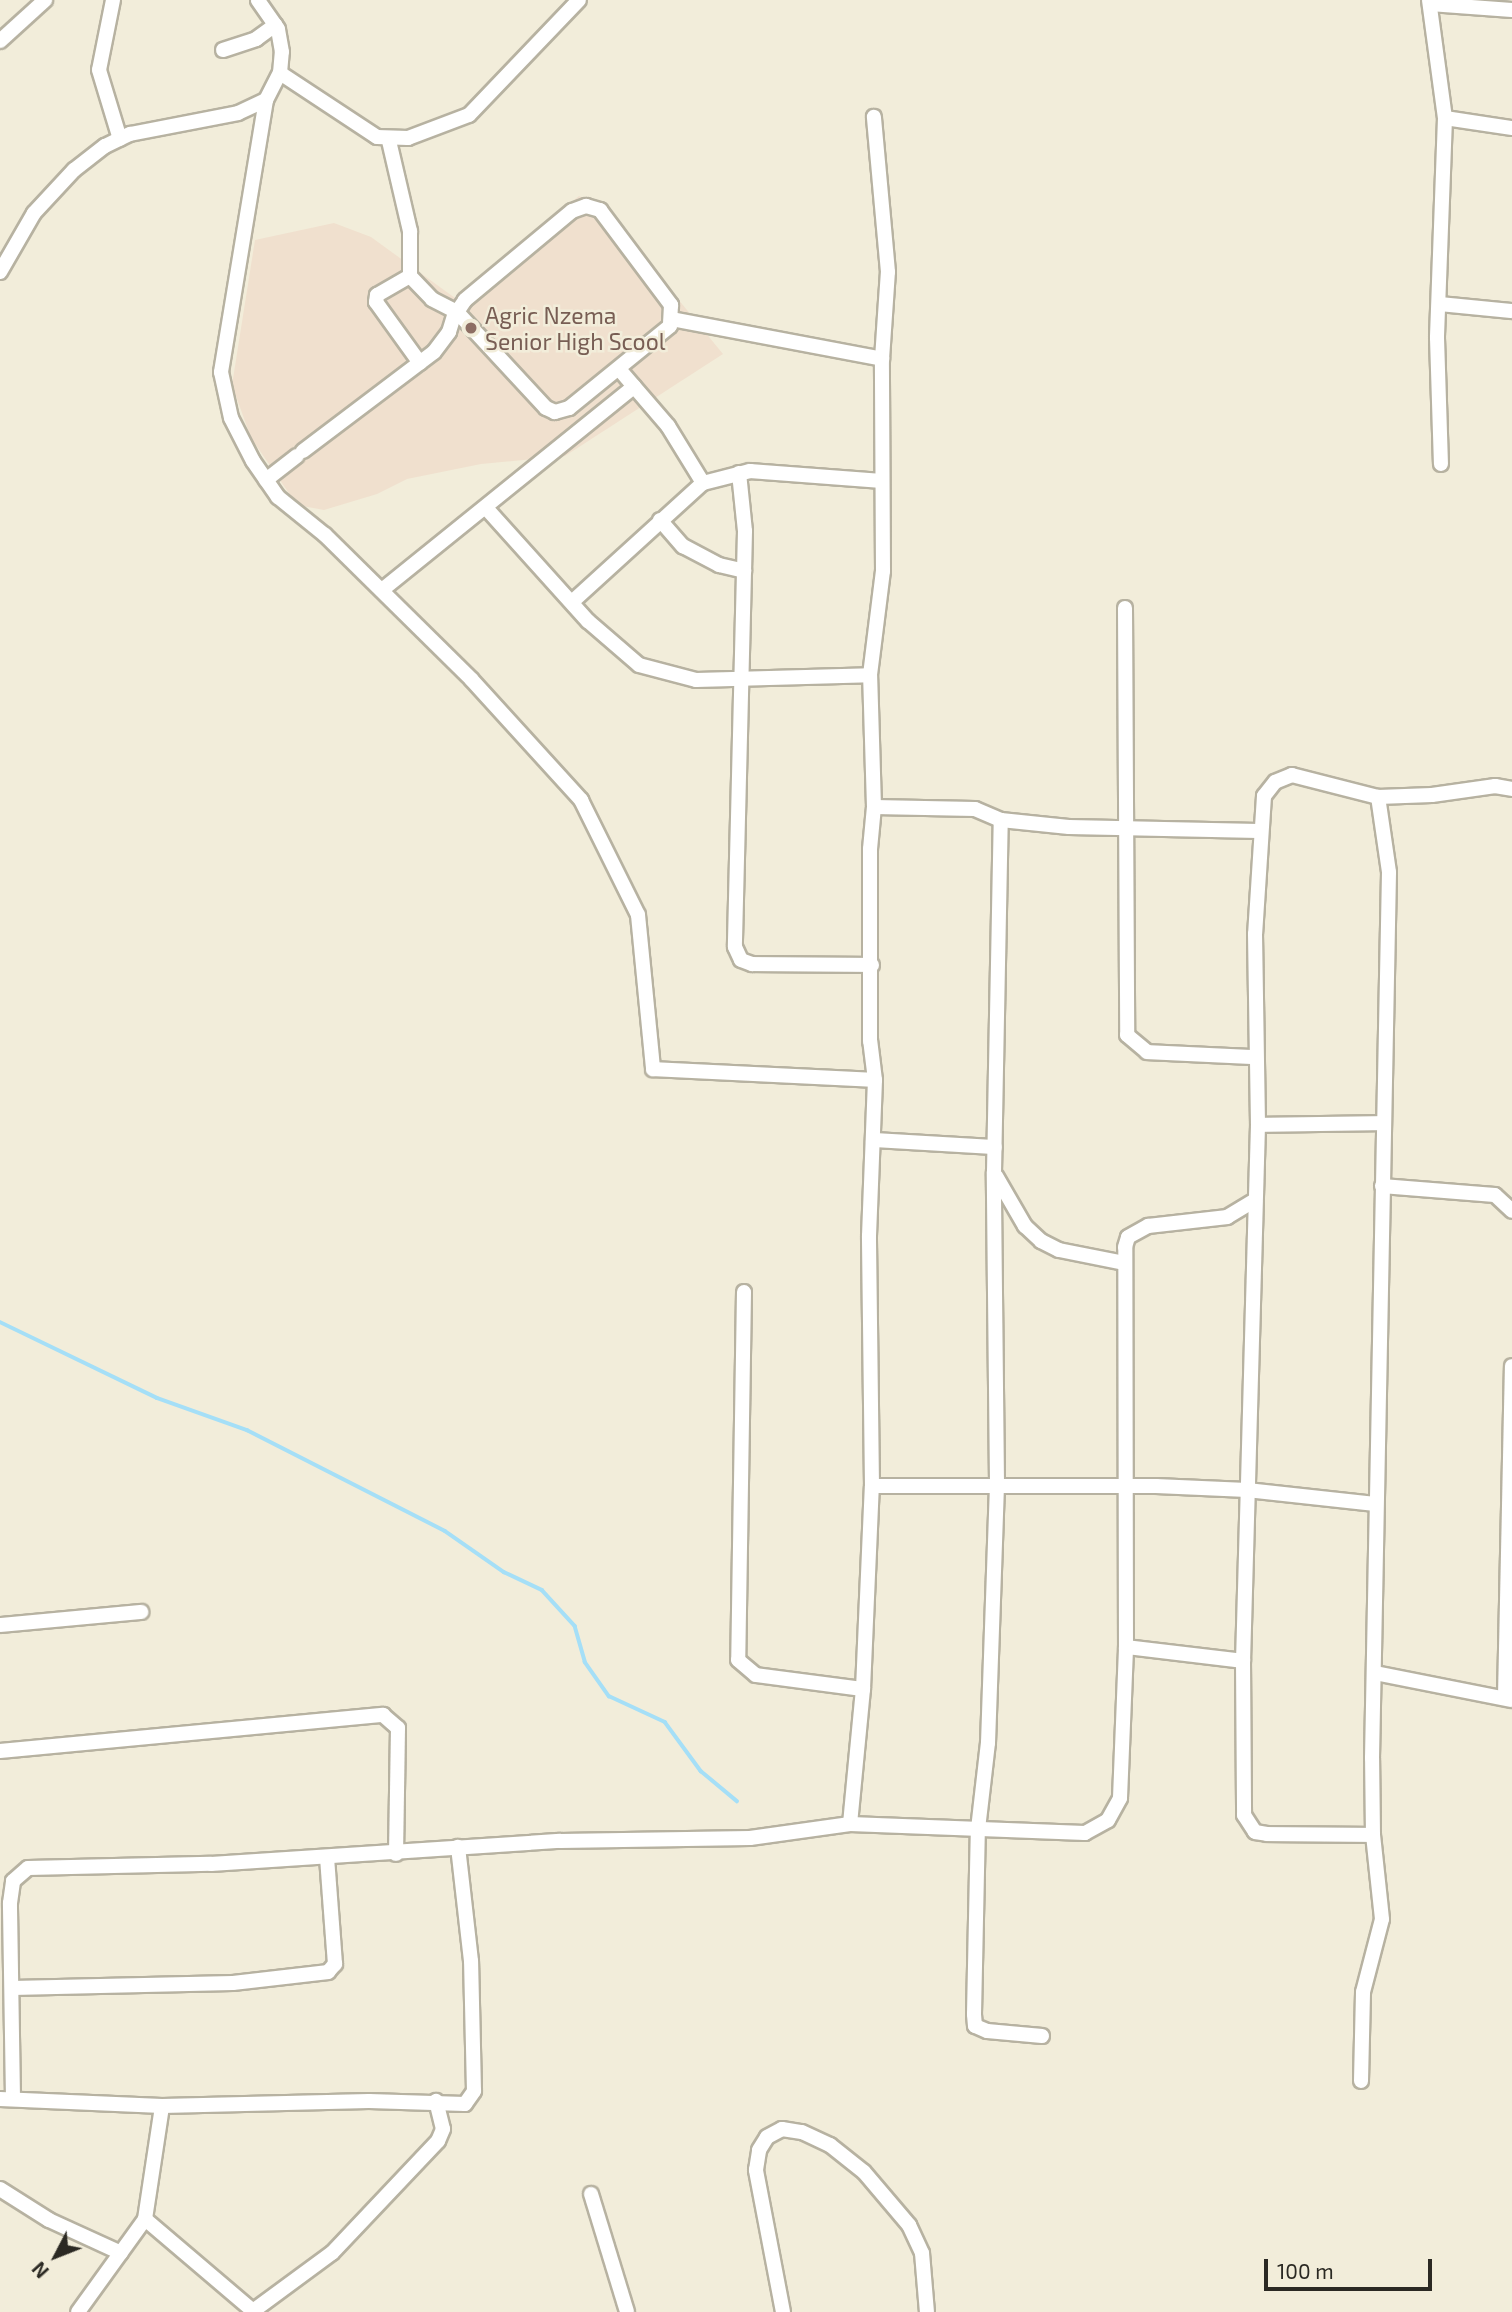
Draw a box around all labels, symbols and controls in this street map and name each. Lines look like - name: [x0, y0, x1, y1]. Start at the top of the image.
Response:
- place label: Agric Nzema Senior High Scool: [485, 301, 666, 355]
- marker: Agric Nzema Senior High Scool: [463, 320, 479, 336]
- north arrow: [21, 2221, 91, 2291]
- scale bar: [1267, 2246, 1435, 2290]
- text: N: [27, 2258, 53, 2283]
- text: 100 m: [1277, 2258, 1334, 2283]

